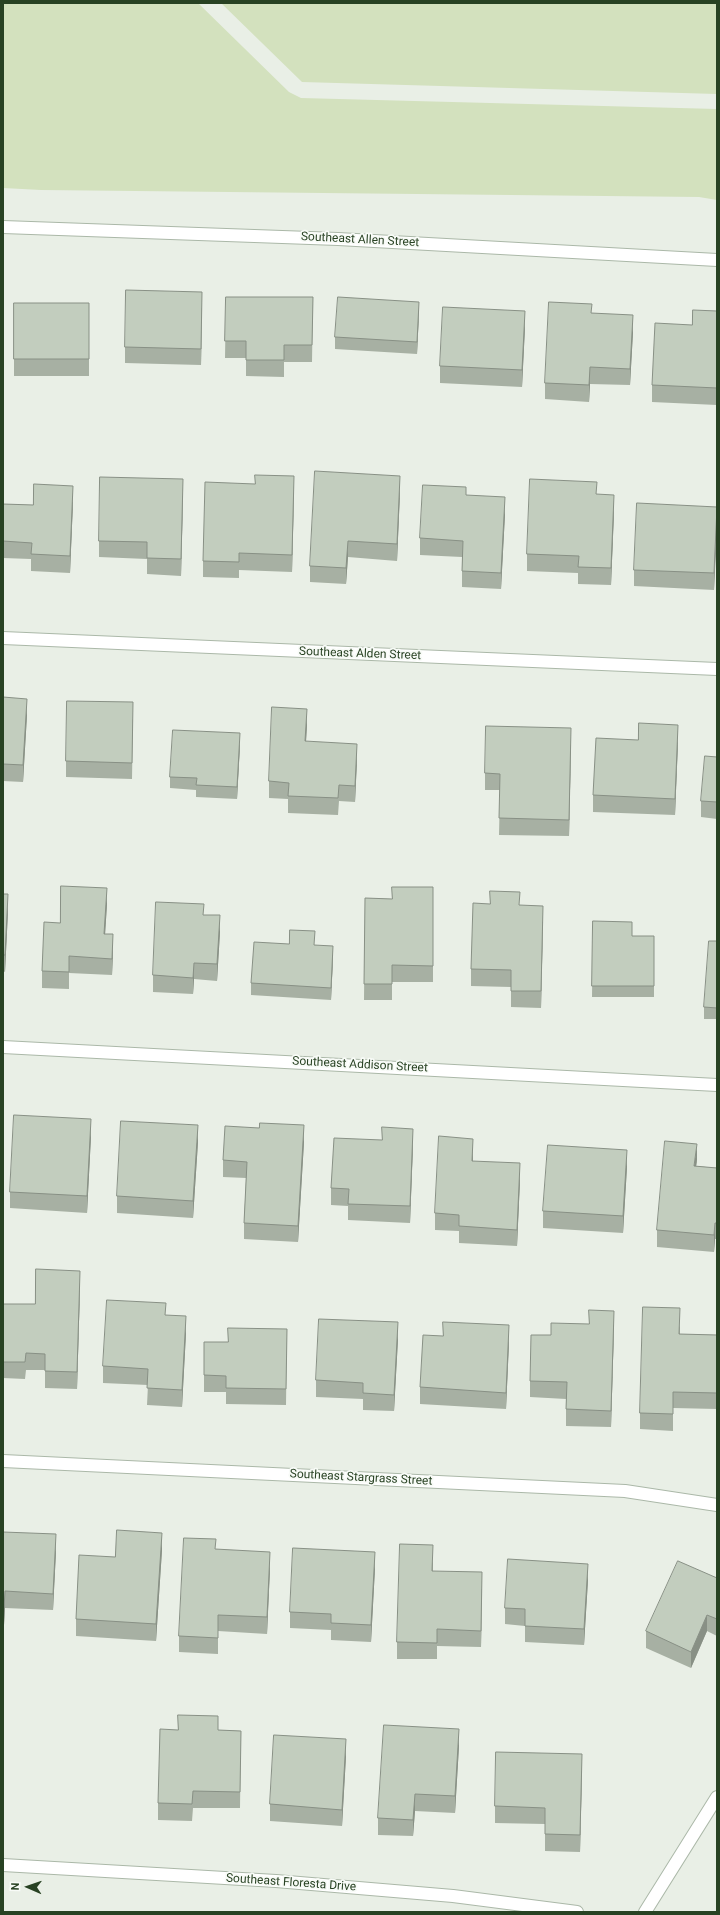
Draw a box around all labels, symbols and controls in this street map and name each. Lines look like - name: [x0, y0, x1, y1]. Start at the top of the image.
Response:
- street label: Southeast Allen Street: [301, 230, 419, 250]
- street label: Southeast Alden Street: [299, 645, 421, 663]
- street label: Southeast Addison Street: [292, 1054, 428, 1076]
- street label: Southeast Stargrass Street: [289, 1467, 433, 1489]
- north arrow: [8, 1867, 48, 1907]
- street label: Southeast Floresta Drive: [225, 1871, 357, 1895]
- text: N: [9, 1882, 22, 1891]

